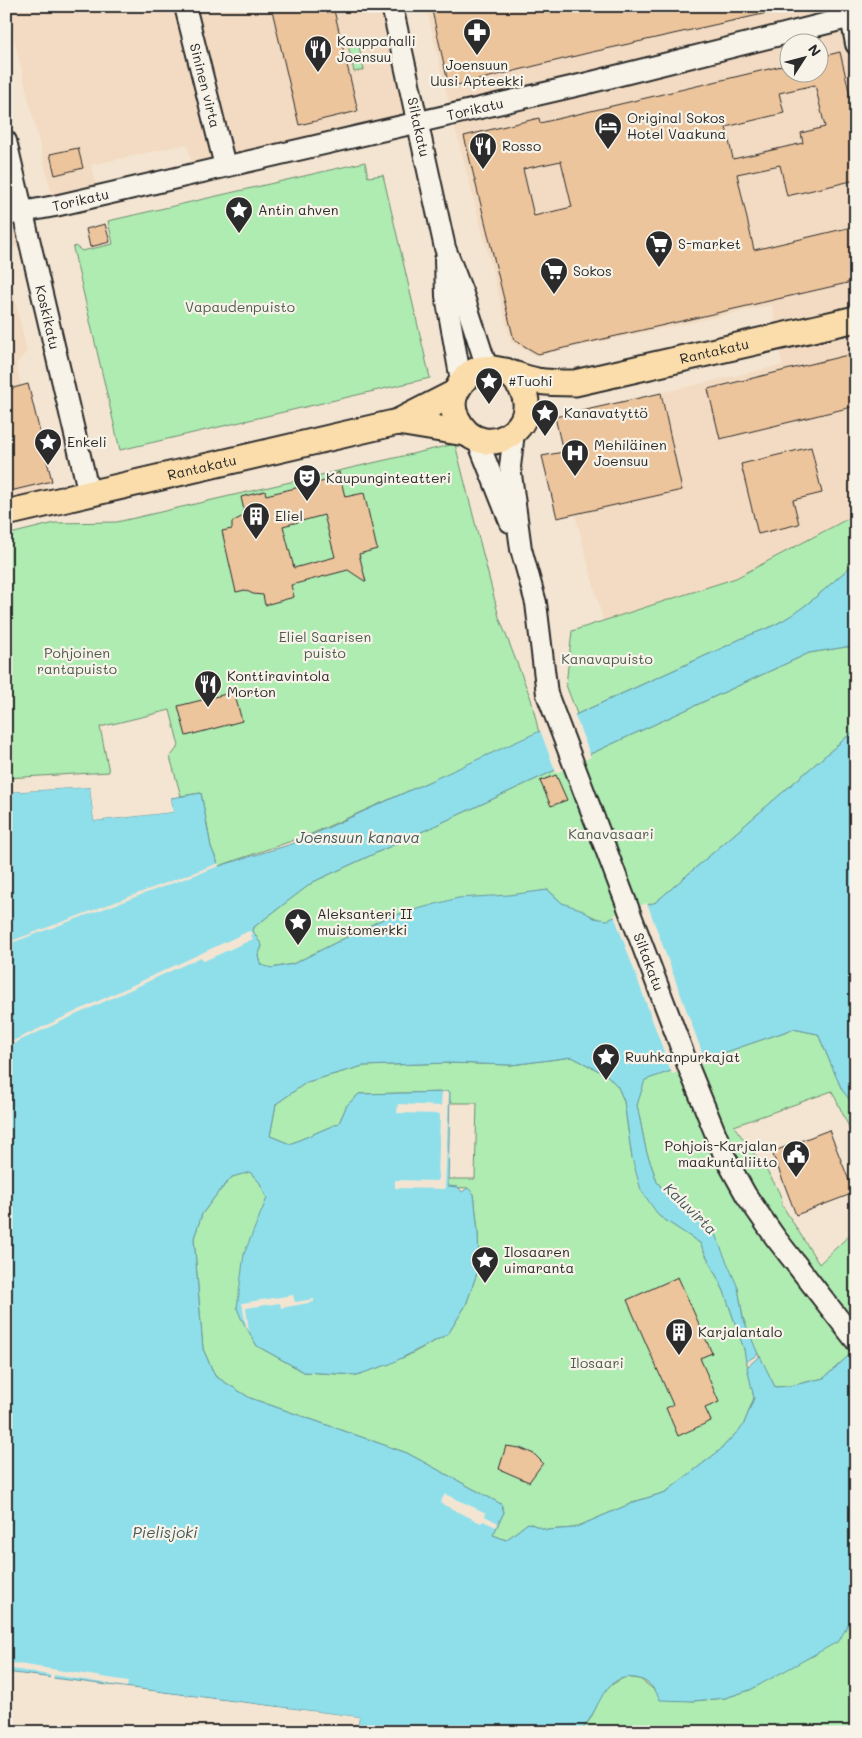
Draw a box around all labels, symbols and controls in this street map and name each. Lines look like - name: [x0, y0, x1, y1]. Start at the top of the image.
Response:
- pharmacy icon: Joensuun Uusi Apteekki: [462, 17, 492, 56]
- place label: Kauppahalli Joensuu: [337, 31, 416, 66]
- north arrow: [780, 32, 830, 82]
- restaurant icon: Kauppahalli Joensuu: [303, 34, 333, 73]
- text: N: [804, 40, 826, 60]
- street label: Sininen virta: [186, 41, 225, 130]
- place label: Joensuun Uusi Apteekki: [430, 55, 524, 90]
- street label: Torikatu: [445, 93, 505, 124]
- street label: Siltakatu: [403, 95, 435, 159]
- place label: Original Sokos Hotel Vaakuna: [627, 108, 726, 143]
- hotel icon: Original Sokos Hotel Vaakuna: [593, 111, 623, 150]
- restaurant icon: Rosso: [468, 131, 498, 170]
- place label: Rosso: [502, 136, 541, 155]
- street label: Torikatu: [50, 184, 111, 215]
- place icon: Antin ahven: [224, 195, 254, 234]
- place label: Antin ahven: [258, 200, 339, 219]
- supermarket icon: S-market: [644, 229, 674, 268]
- place label: S-market: [678, 234, 741, 253]
- supermarket icon: Sokos: [539, 256, 569, 295]
- place label: Sokos: [573, 261, 612, 280]
- street label: Koskikatu: [31, 283, 65, 351]
- park label: Vapaudenpuisto: [185, 297, 295, 316]
- street label: Rantakatu: [678, 334, 751, 368]
- place icon: #Tuohi: [474, 366, 504, 405]
- place label: #Tuohi: [508, 371, 553, 390]
- place icon: Kanavatyttö: [530, 398, 560, 437]
- place label: Kanavatyttö: [564, 403, 648, 422]
- place icon: Enkeli: [33, 427, 63, 466]
- place label: Enkeli: [67, 432, 107, 451]
- place label: Mehiläinen Joensuu: [594, 435, 667, 470]
- hospital icon: Mehiläinen Joensuu: [560, 438, 590, 477]
- street label: Rantakatu: [165, 450, 238, 484]
- theatre icon: Kaupunginteatteri: [292, 463, 322, 502]
- place label: Kaupunginteatteri: [326, 468, 451, 487]
- building icon: Eliel: [241, 501, 271, 540]
- place label: Eliel: [275, 506, 303, 525]
- park label: Eliel Saarisen puisto: [279, 627, 371, 662]
- park label: Pohjoinen rantapuisto: [37, 643, 117, 678]
- park label: Kanavapuisto: [561, 649, 653, 668]
- place label: Konttiravintola Morton: [227, 666, 330, 701]
- restaurant icon: Konttiravintola Morton: [193, 669, 223, 708]
- park label: Kanavasaari: [568, 824, 654, 843]
- water label: Joensuun kanava: [296, 827, 420, 847]
- place label: Aleksanteri II muistomerkki: [317, 904, 412, 939]
- place icon: Aleksanteri II muistomerkki: [283, 907, 313, 946]
- street label: Siltakatu: [629, 930, 669, 993]
- place icon: Ruuhkanpurkajat: [591, 1042, 621, 1081]
- place label: Ruuhkanpurkajat: [625, 1047, 740, 1066]
- place label: Pohjois-Karjalan maakuntaliitto: [665, 1136, 777, 1171]
- public building icon: Pohjois-Karjalan maakuntaliitto: [781, 1139, 811, 1178]
- water label: Kaluvirta: [660, 1178, 722, 1239]
- place label: Ilosaaren uimaranta: [504, 1242, 574, 1277]
- place icon: Ilosaaren uimaranta: [470, 1245, 500, 1284]
- building icon: Karjalantalo: [664, 1317, 694, 1356]
- place label: Karjalantalo: [698, 1322, 782, 1341]
- park label: Ilosaari: [570, 1353, 624, 1372]
- water label: Pielisjoki: [132, 1522, 198, 1542]

